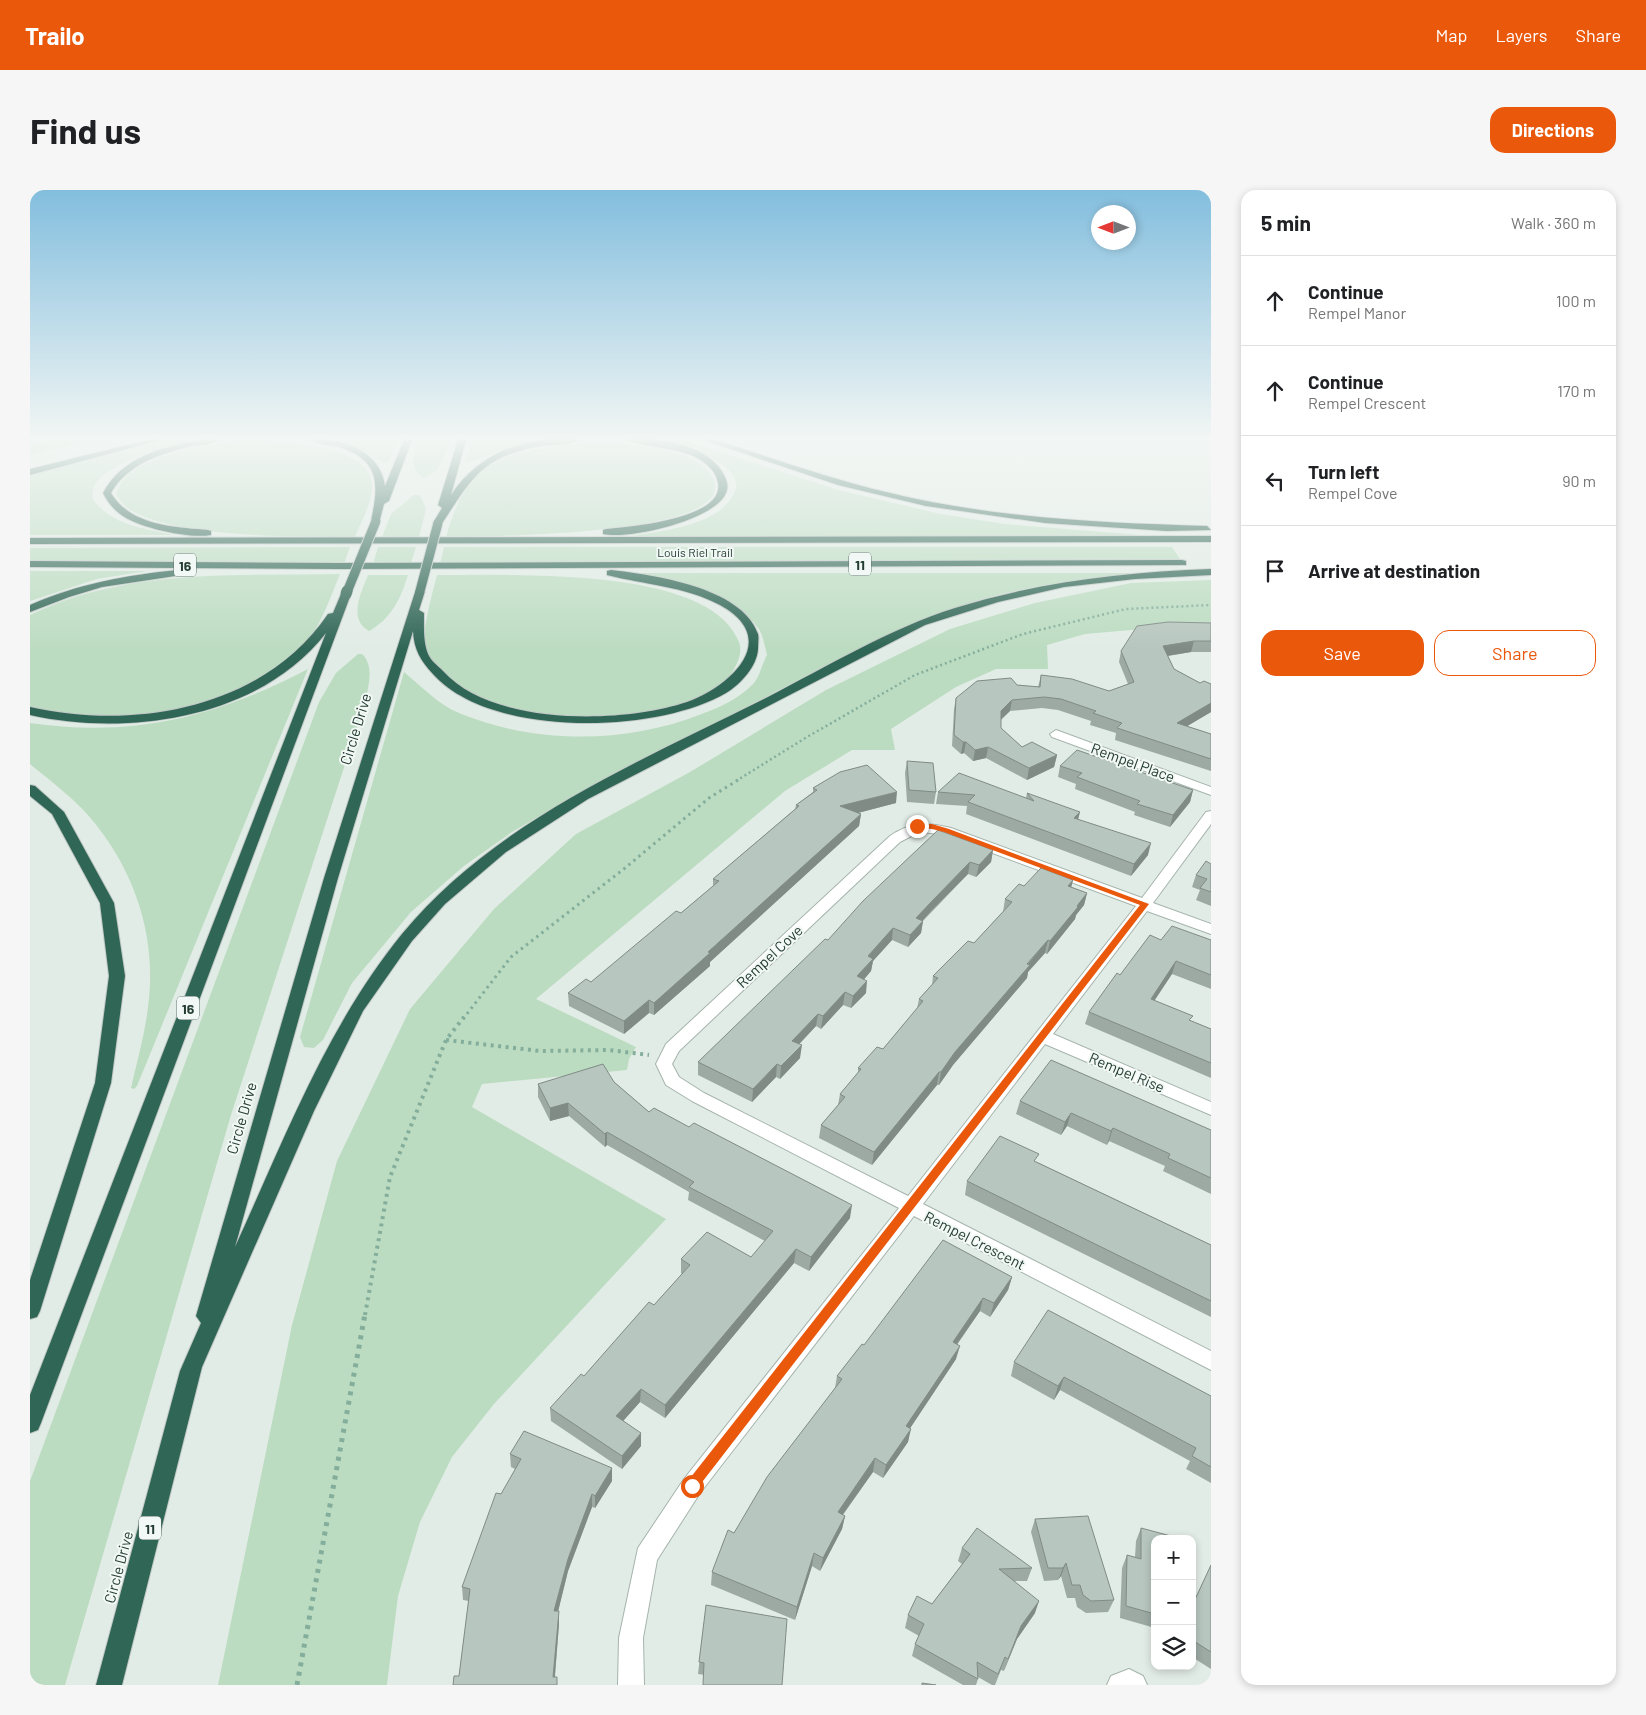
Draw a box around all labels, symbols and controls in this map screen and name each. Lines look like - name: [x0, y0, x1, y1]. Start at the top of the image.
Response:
- text: Trailo: [25, 21, 85, 50]
- text: Map: [1435, 24, 1467, 46]
- text: Layers: [1495, 24, 1548, 46]
- text: Share: [1576, 24, 1621, 46]
- button: Directions: [1490, 107, 1616, 153]
- text: Find us: [30, 109, 141, 151]
- north arrow: [1091, 205, 1136, 250]
- text: 5 min: [1261, 210, 1311, 235]
- text: Walk · 360 m: [1511, 213, 1596, 232]
- text: Continue: [1308, 280, 1384, 303]
- icon: ahead: [1261, 287, 1289, 315]
- text: 100 m: [1556, 291, 1596, 310]
- text: Rempel Manor: [1308, 303, 1406, 322]
- text: Continue: [1308, 370, 1384, 393]
- icon: ahead: [1261, 377, 1289, 405]
- text: 170 m: [1557, 381, 1596, 400]
- text: Rempel Crescent: [1308, 393, 1426, 412]
- text: Turn left: [1308, 460, 1379, 483]
- icon: left: [1261, 467, 1289, 495]
- text: 90 m: [1562, 471, 1596, 490]
- text: Rempel Cove: [1308, 483, 1398, 502]
- street label: Louis Riel Trail: [657, 545, 733, 559]
- road number: 11: [849, 552, 871, 576]
- road number: 16: [174, 554, 196, 576]
- icon: arrive: [1261, 557, 1289, 585]
- text: Arrive at destination: [1308, 559, 1480, 582]
- button: Save: [1261, 630, 1424, 676]
- button: Share: [1434, 630, 1596, 676]
- street label: Circle Drive: [336, 691, 374, 767]
- street label: Rempel Place: [1089, 739, 1177, 785]
- route end: [906, 815, 929, 838]
- street label: Rempel Cove: [732, 921, 806, 991]
- road number: 16: [177, 996, 199, 1020]
- street label: Rempel Rise: [1086, 1048, 1168, 1096]
- street label: Circle Drive: [222, 1080, 260, 1156]
- street label: Rempel Crescent: [921, 1207, 1029, 1273]
- route start: [681, 1475, 704, 1498]
- road number: 11: [139, 1516, 161, 1540]
- street label: Circle Drive: [100, 1529, 136, 1605]
- map controls: [1151, 1535, 1196, 1670]
- button: +: [1151, 1535, 1196, 1580]
- button: −: [1151, 1580, 1196, 1625]
- button: layers: [1151, 1625, 1196, 1670]

